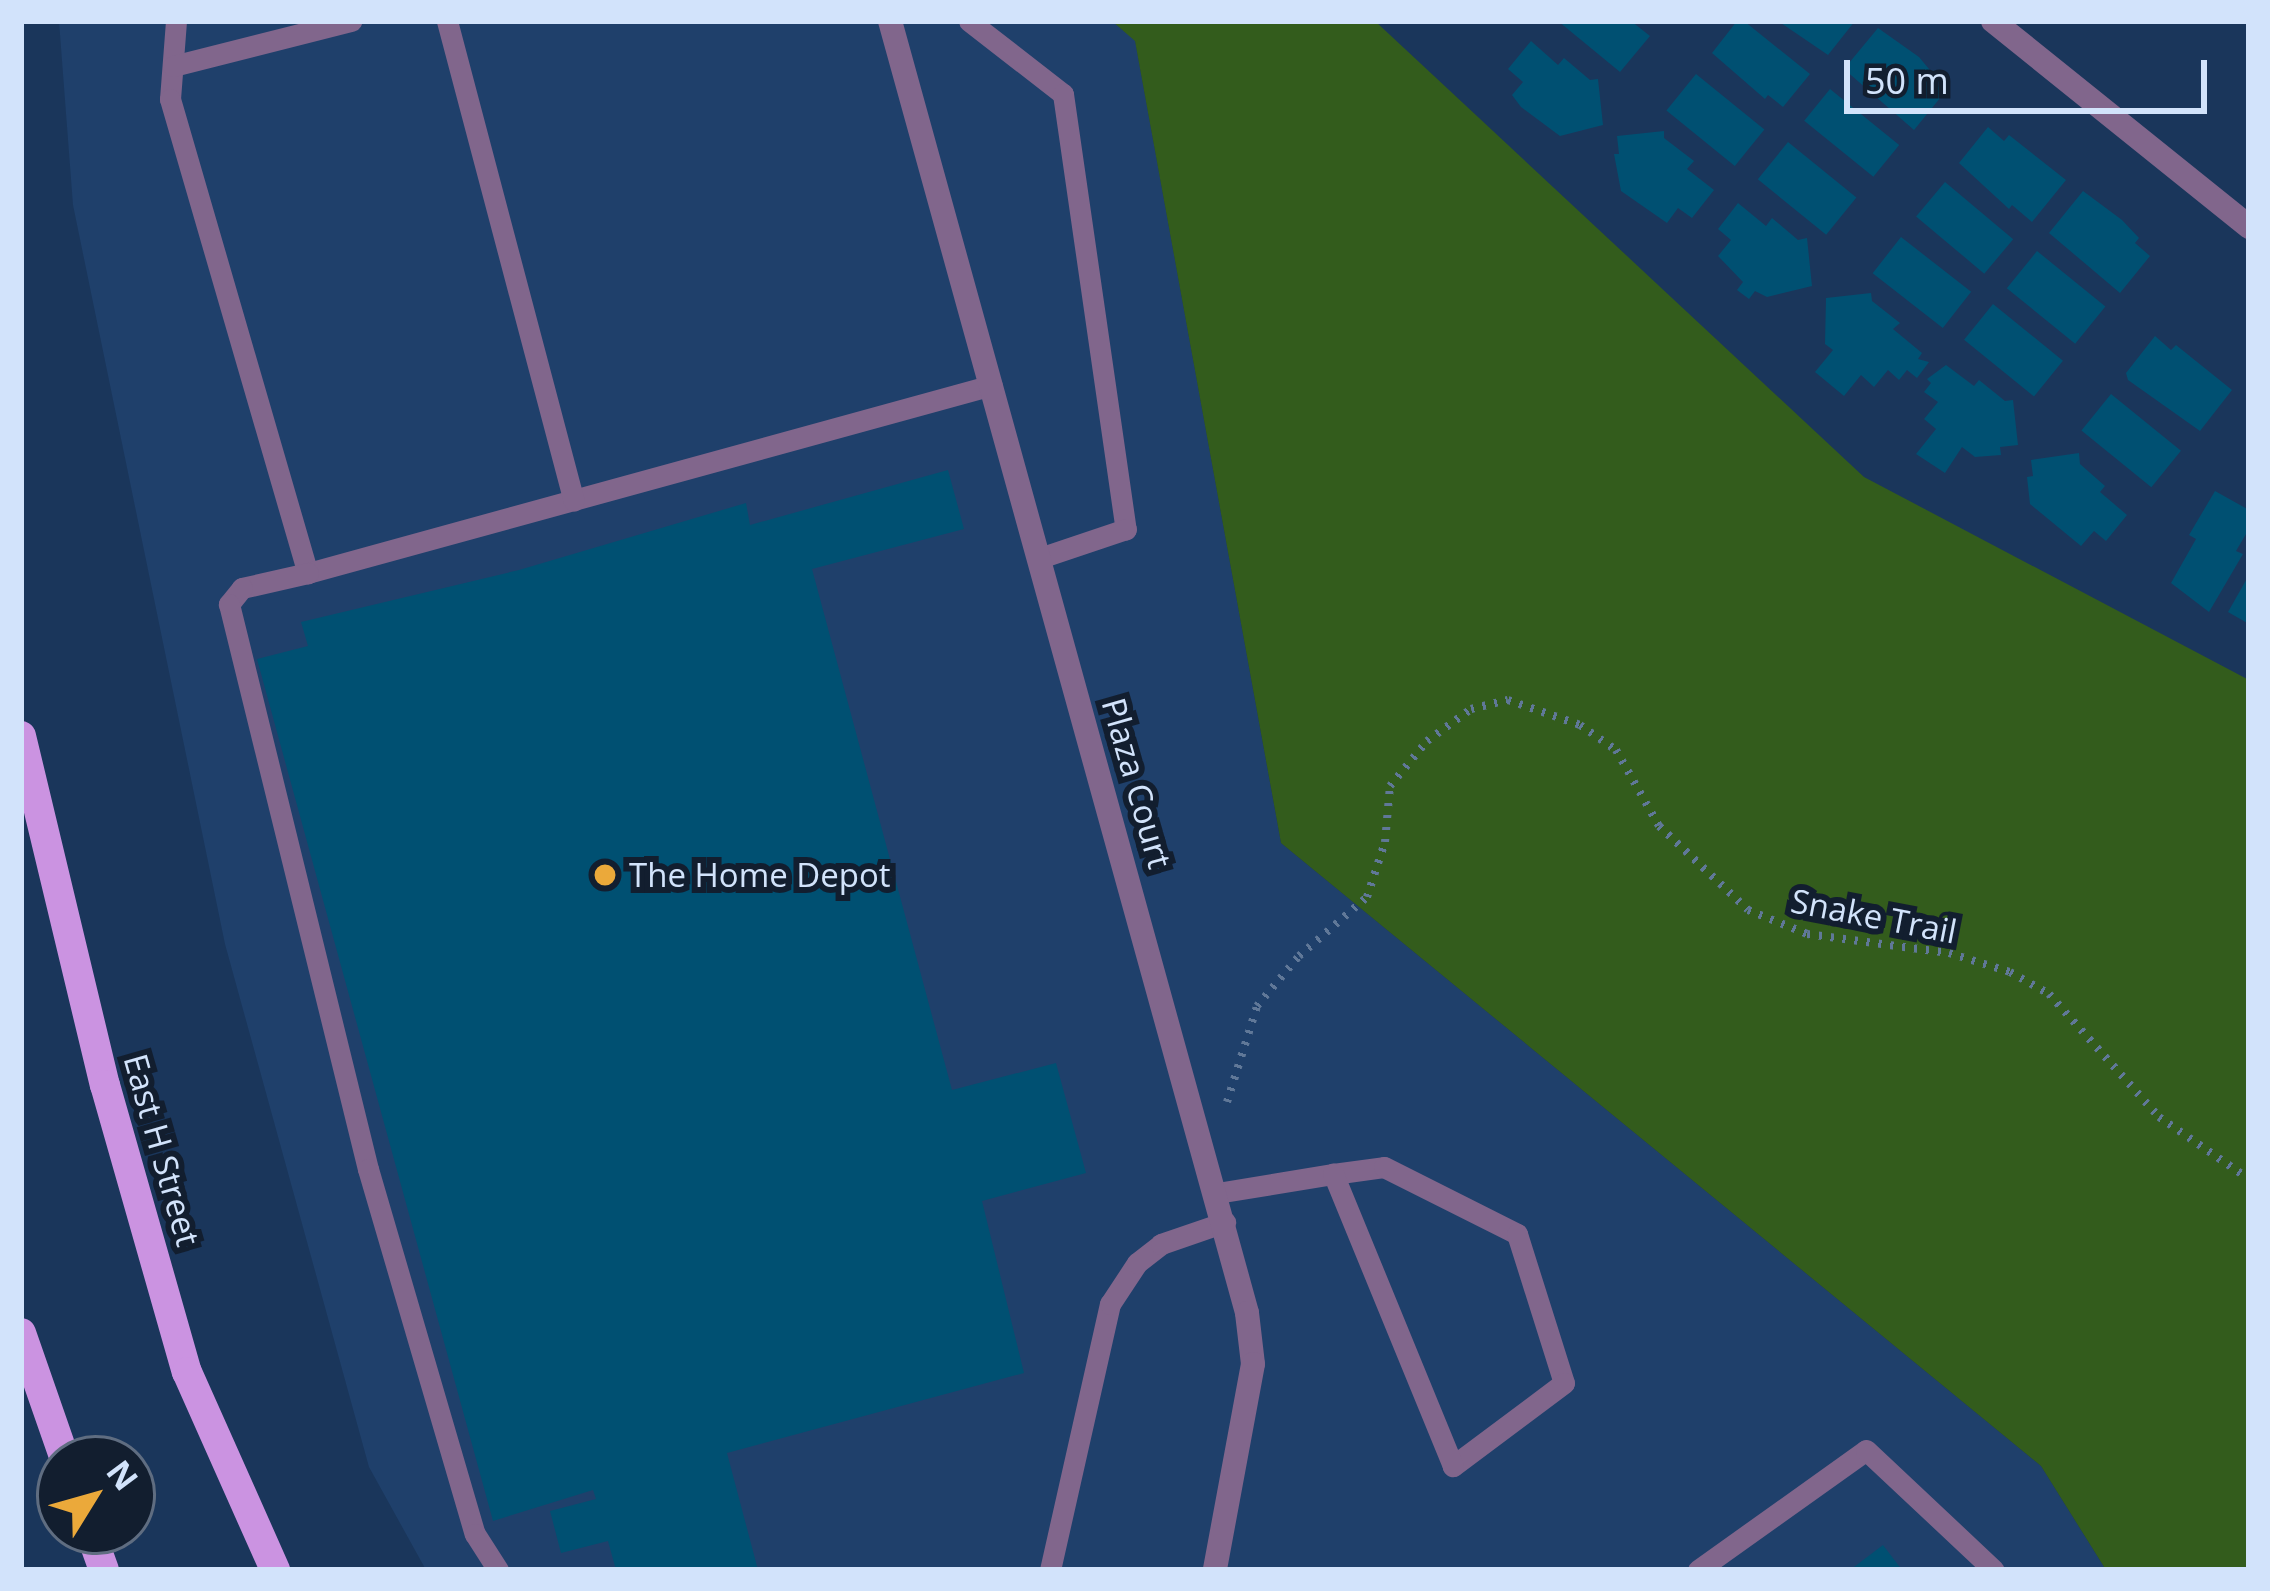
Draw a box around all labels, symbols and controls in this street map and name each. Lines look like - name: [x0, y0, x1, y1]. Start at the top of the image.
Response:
- scale bar: [1850, 36, 2213, 110]
- text: 50 m: [1865, 56, 1949, 105]
- street label: Plaza Court: [1094, 693, 1180, 873]
- place label: The Home Depot: [629, 855, 891, 895]
- marker: The Home Depot: [592, 862, 618, 888]
- street label: Snake Trail: [1788, 881, 1960, 951]
- street label: East H Street: [116, 1049, 208, 1251]
- north arrow: [36, 1435, 156, 1555]
- text: N: [97, 1451, 149, 1499]

